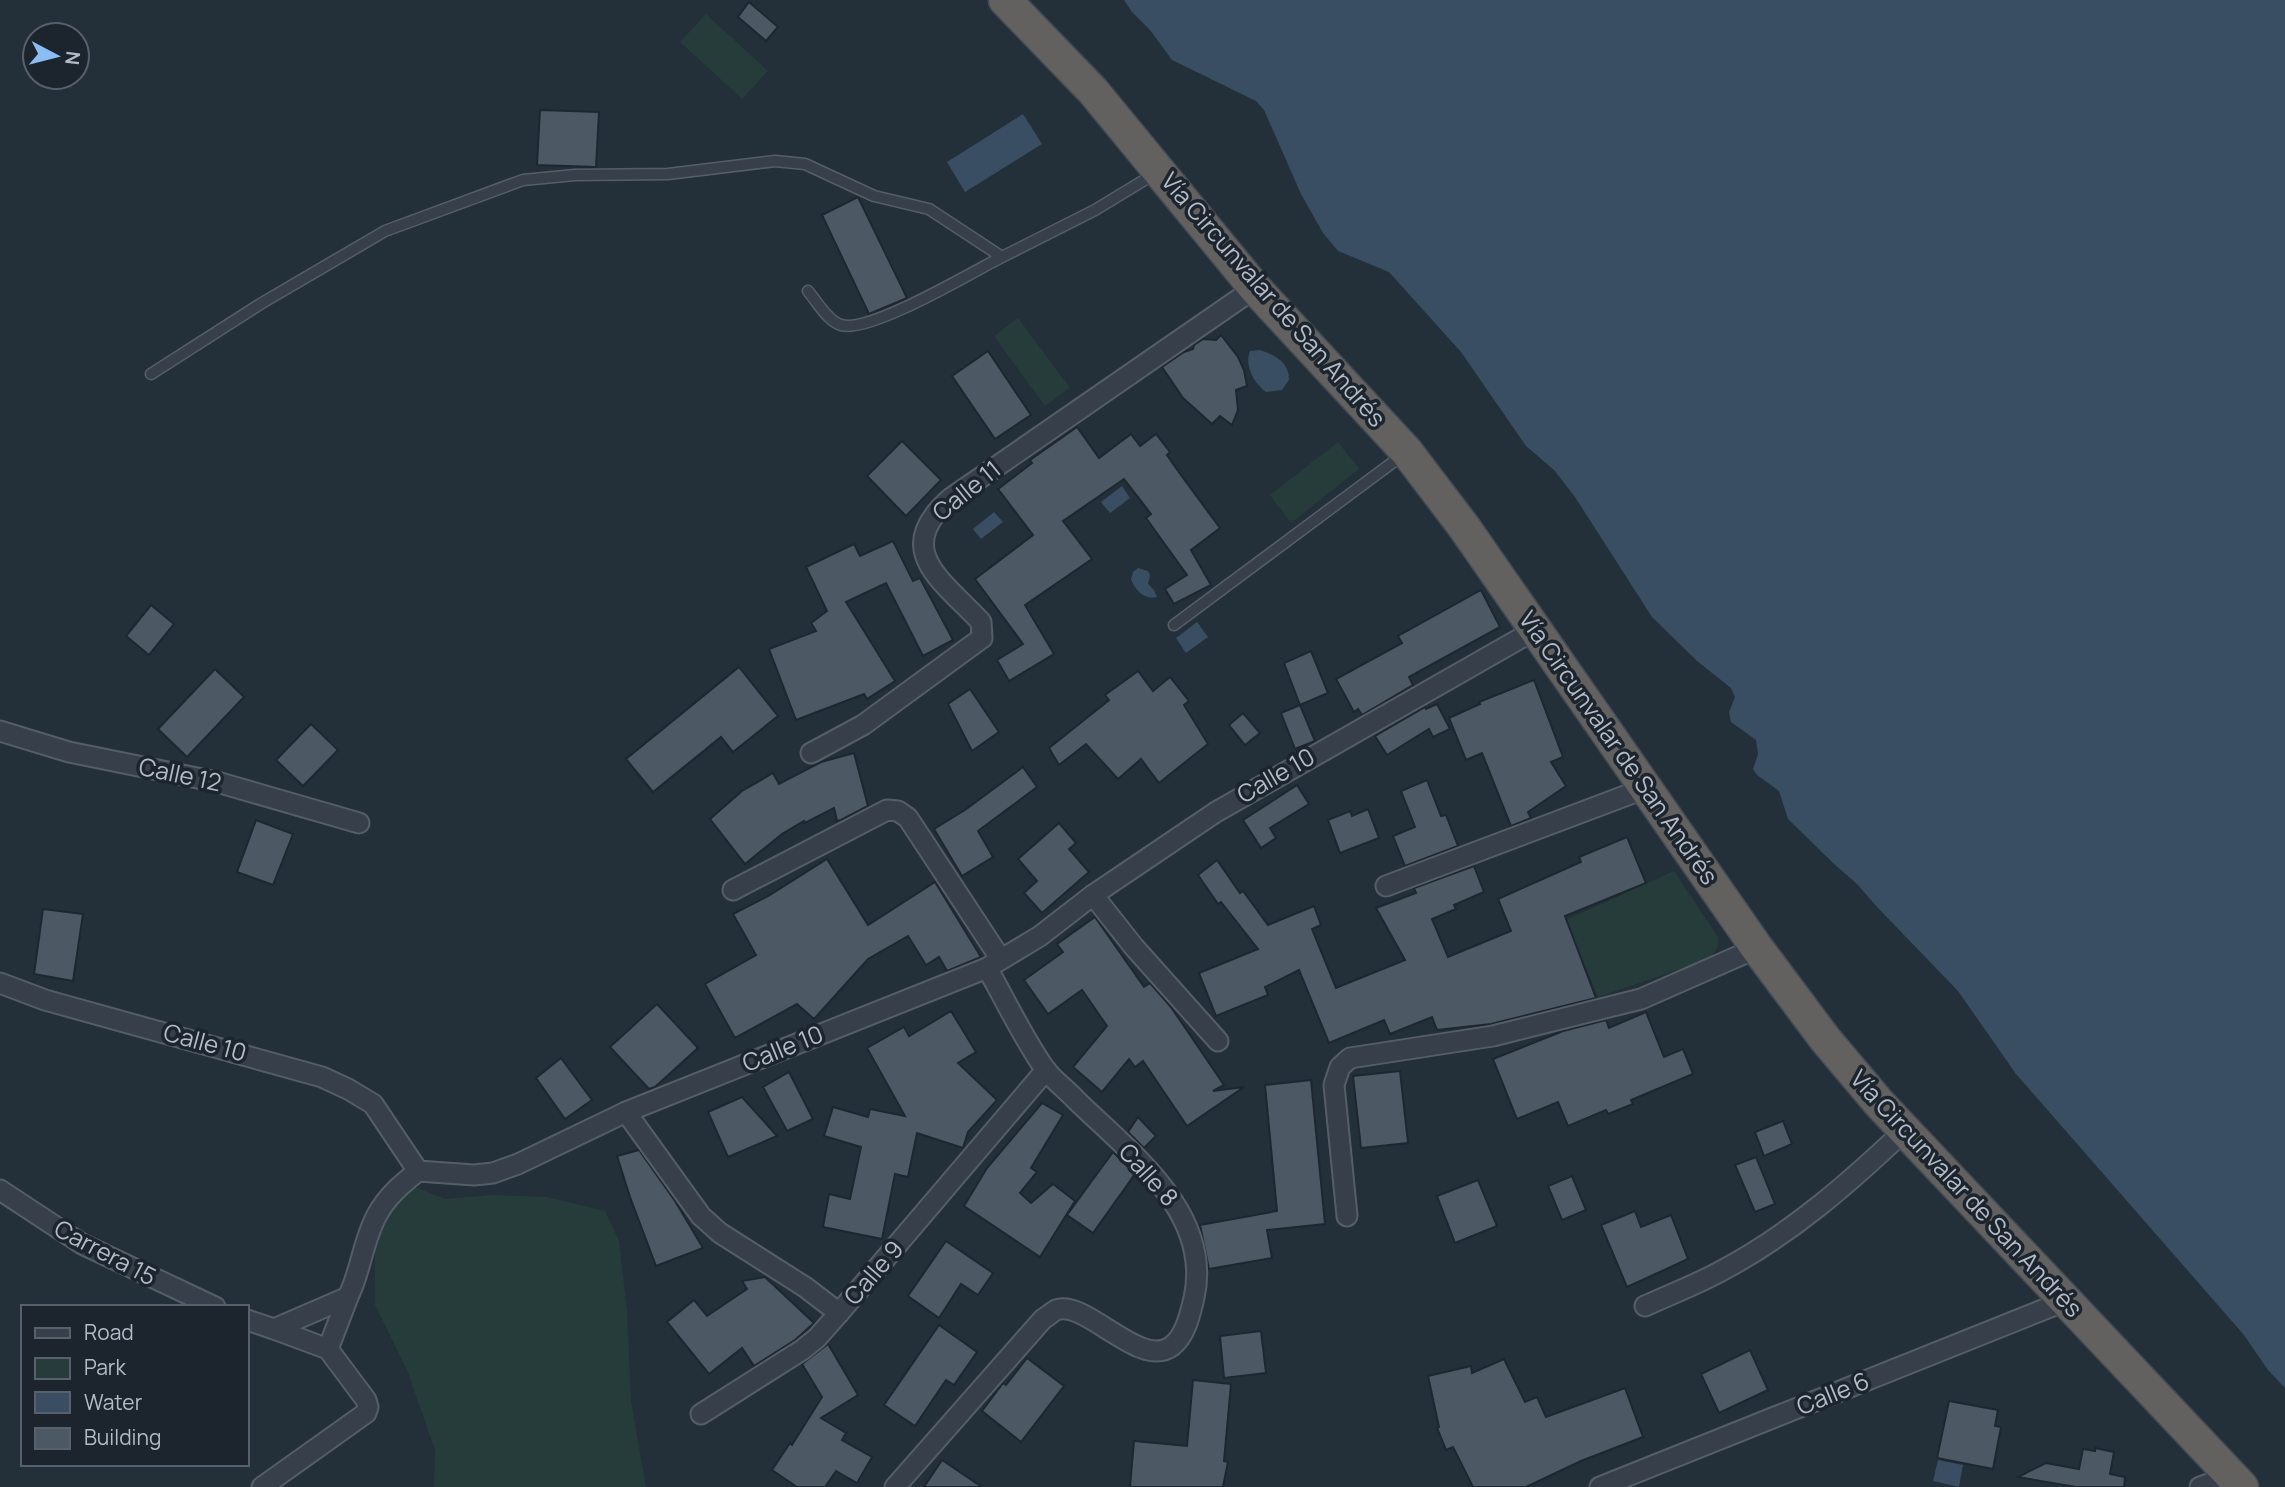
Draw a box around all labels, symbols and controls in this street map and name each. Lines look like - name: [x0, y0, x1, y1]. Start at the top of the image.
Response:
- north arrow: [21, 21, 91, 91]
- text: N: [59, 50, 87, 66]
- street label: Vía Circunvalar de San Andrés: [1154, 165, 1394, 433]
- street label: Calle 11: [925, 452, 1007, 528]
- street label: Vía Circunvalar de San Andrés: [1512, 604, 1727, 891]
- street label: Calle 10: [1230, 739, 1320, 810]
- street label: Calle 12: [136, 749, 225, 798]
- street label: Calle 10: [160, 1015, 250, 1068]
- street label: Calle 10: [737, 1016, 828, 1079]
- street label: Vía Circunvalar de San Andrés: [1844, 1062, 2091, 1324]
- street label: Calle 8: [1112, 1135, 1186, 1213]
- street label: Carrera 15: [49, 1211, 163, 1292]
- street label: Calle 9: [836, 1233, 910, 1311]
- legend: [21, 1305, 248, 1466]
- text: Road: [84, 1318, 134, 1346]
- text: Park: [84, 1353, 126, 1381]
- street label: Calle 6: [1791, 1363, 1874, 1422]
- text: Water: [84, 1388, 143, 1416]
- text: Building: [84, 1423, 161, 1451]

